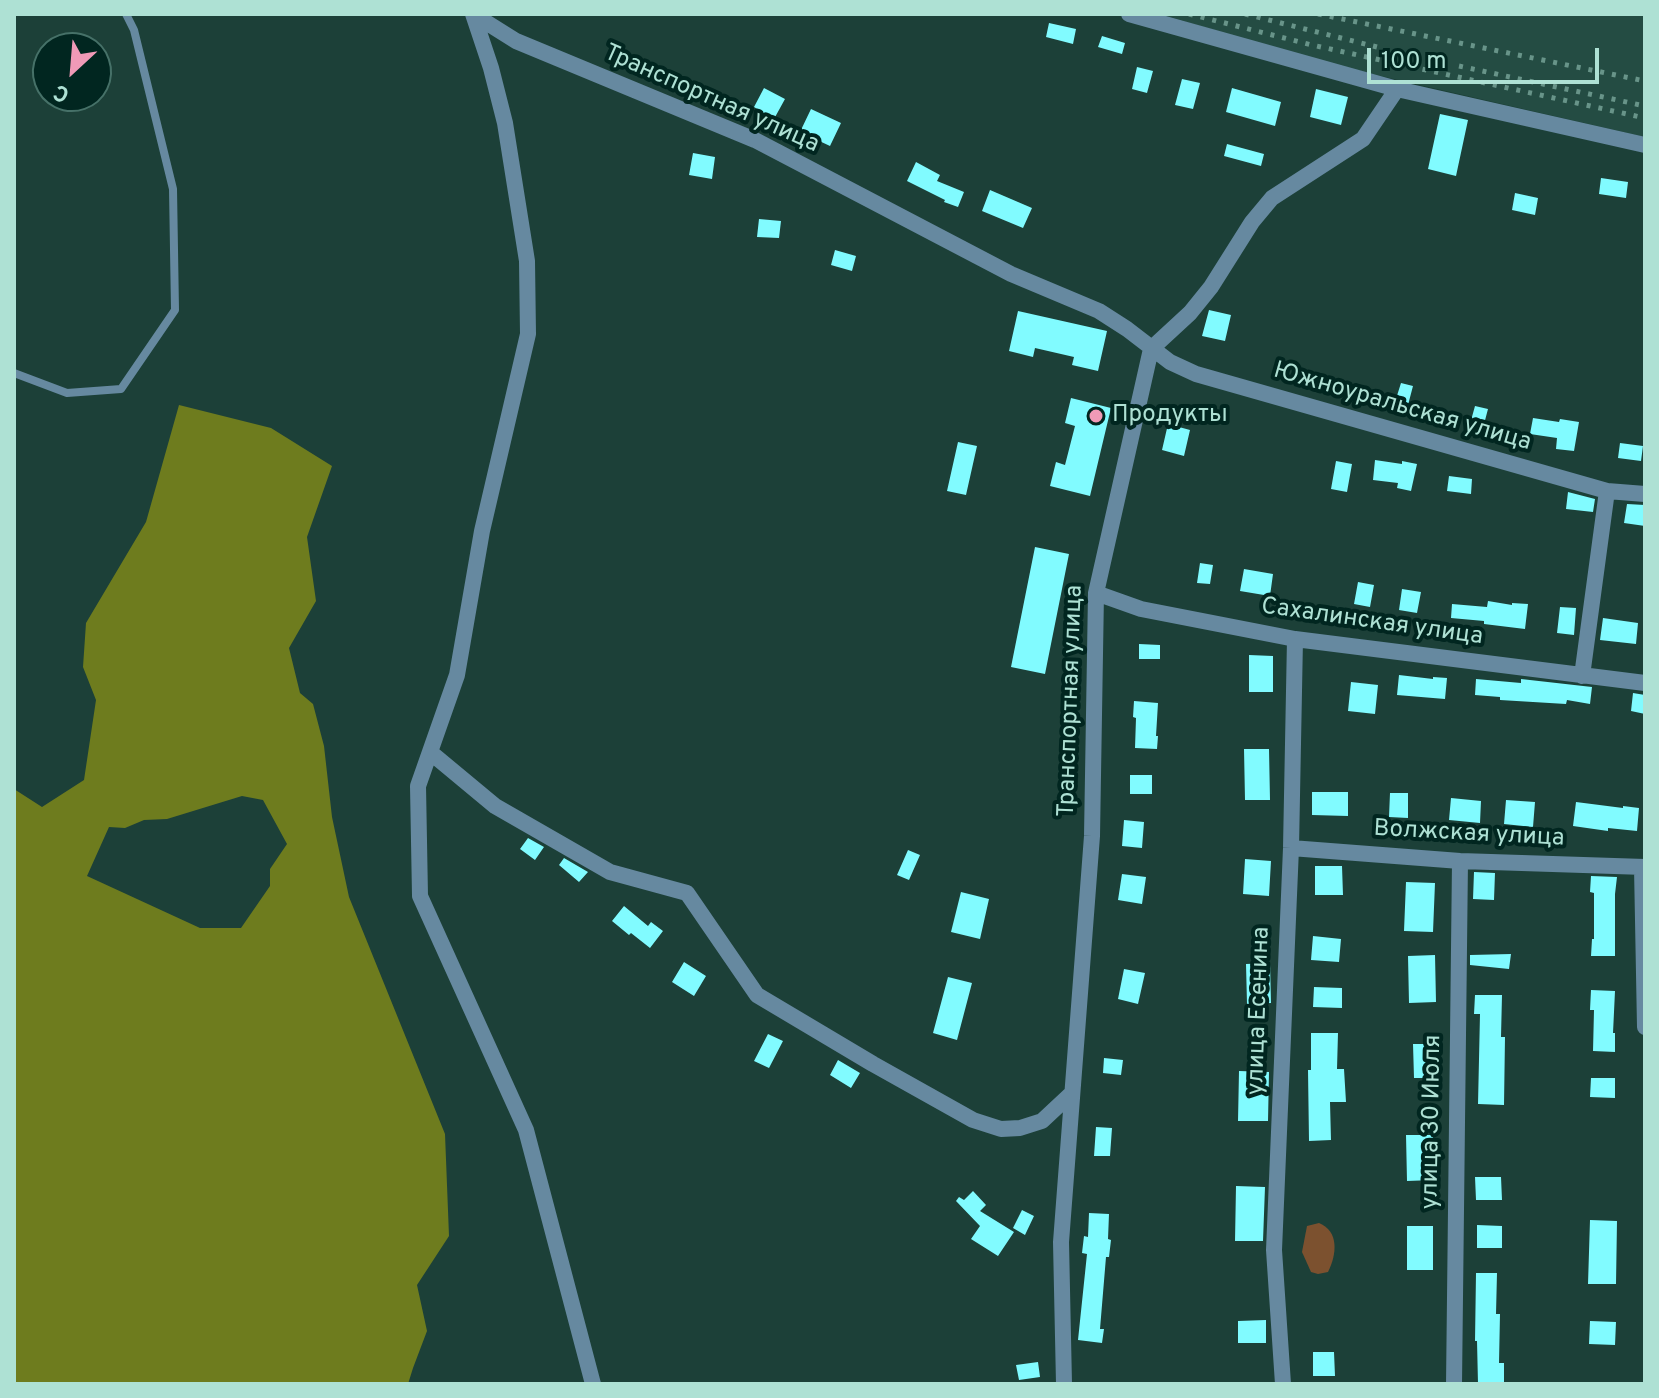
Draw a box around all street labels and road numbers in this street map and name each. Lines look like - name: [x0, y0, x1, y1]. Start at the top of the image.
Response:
- street label: Транспортная улица: [599, 40, 823, 160]
- street label: Южноуральская улица: [1270, 357, 1534, 459]
- street label: Транспортная улица: [1054, 584, 1090, 818]
- street label: Сахалинская улица: [1259, 593, 1485, 653]
- street label: Волжская улица: [1373, 816, 1565, 854]
- street label: улица Есенина: [1243, 926, 1277, 1096]
- street label: улица 30 Июля: [1417, 1034, 1449, 1210]

